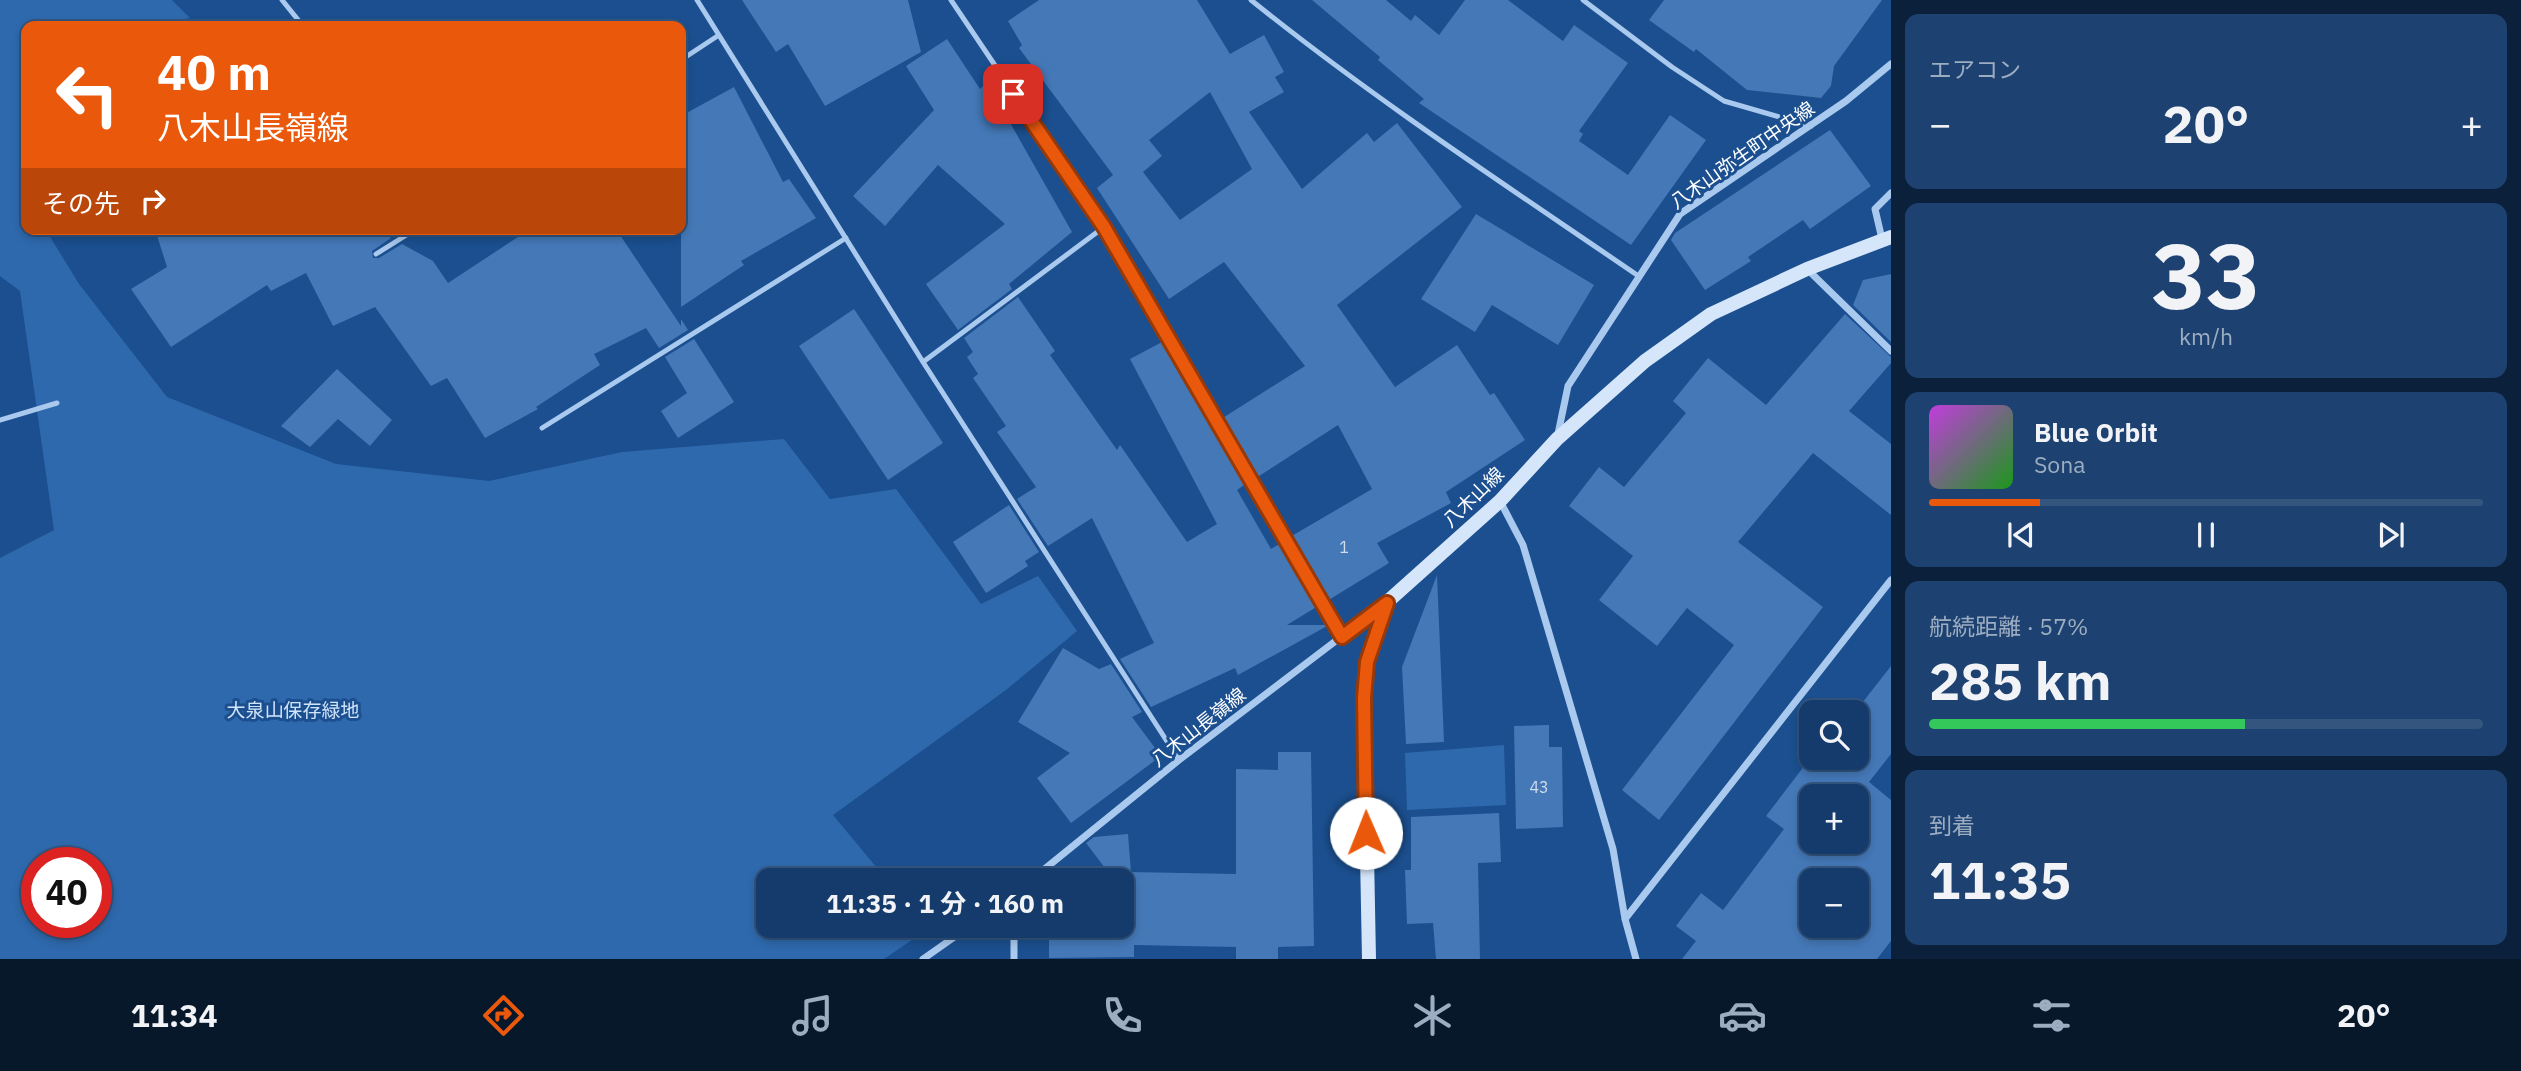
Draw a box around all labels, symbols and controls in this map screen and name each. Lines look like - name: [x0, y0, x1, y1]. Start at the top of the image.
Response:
- text: 40 m: [157, 40, 271, 103]
- icon: left: [42, 49, 133, 140]
- text: エアコン: [1929, 54, 2021, 84]
- pin: [983, 64, 1043, 124]
- icon: arrive: [994, 75, 1032, 113]
- text: 20°: [2163, 90, 2249, 157]
- street label: 八木山弥生町中央線: [1665, 96, 1819, 214]
- text: −: [1929, 99, 1952, 148]
- text: +: [2460, 99, 2483, 148]
- text: 八木山長嶺線: [157, 106, 349, 148]
- icon: right: [134, 182, 172, 220]
- text: その先: [42, 186, 120, 220]
- text: 33: [2151, 216, 2261, 334]
- text: km/h: [2179, 321, 2233, 351]
- text: Blue Orbit: [2034, 415, 2158, 449]
- text: Sona: [2034, 449, 2086, 479]
- street label: 八木山線: [1437, 462, 1509, 532]
- icon: previous: [2002, 516, 2040, 554]
- icon: pause: [2187, 516, 2225, 554]
- icon: next: [2372, 516, 2410, 554]
- house number: 1: [1339, 537, 1349, 557]
- text: 航続距離 · 57%: [1929, 611, 2088, 641]
- text: 285 km: [1929, 647, 2111, 714]
- street label: 八木山長嶺線: [1146, 682, 1250, 772]
- park label: 大泉山保存緑地: [226, 698, 360, 722]
- map controls: [1799, 700, 1869, 938]
- button: search: [1799, 700, 1869, 770]
- house number: 43: [1529, 777, 1549, 797]
- button: +: [1799, 784, 1869, 854]
- position arrow: [1329, 796, 1403, 870]
- text: 到着: [1929, 810, 1975, 840]
- text: 11:35: [1929, 846, 2071, 913]
- speed limit sign: 40: [21, 847, 112, 938]
- button: −: [1799, 868, 1869, 938]
- text: 11:35 · 1 分 · 160 m: [826, 886, 1064, 920]
- icon: directions: [479, 991, 528, 1040]
- icon: music: [788, 991, 837, 1040]
- icon: phone: [1098, 991, 1147, 1040]
- icon: climate: [1408, 991, 1457, 1040]
- icon: car: [1718, 991, 1767, 1040]
- icon: filters: [2027, 991, 2076, 1040]
- text: 11:34: [130, 994, 218, 1036]
- text: 20°: [2337, 994, 2391, 1036]

